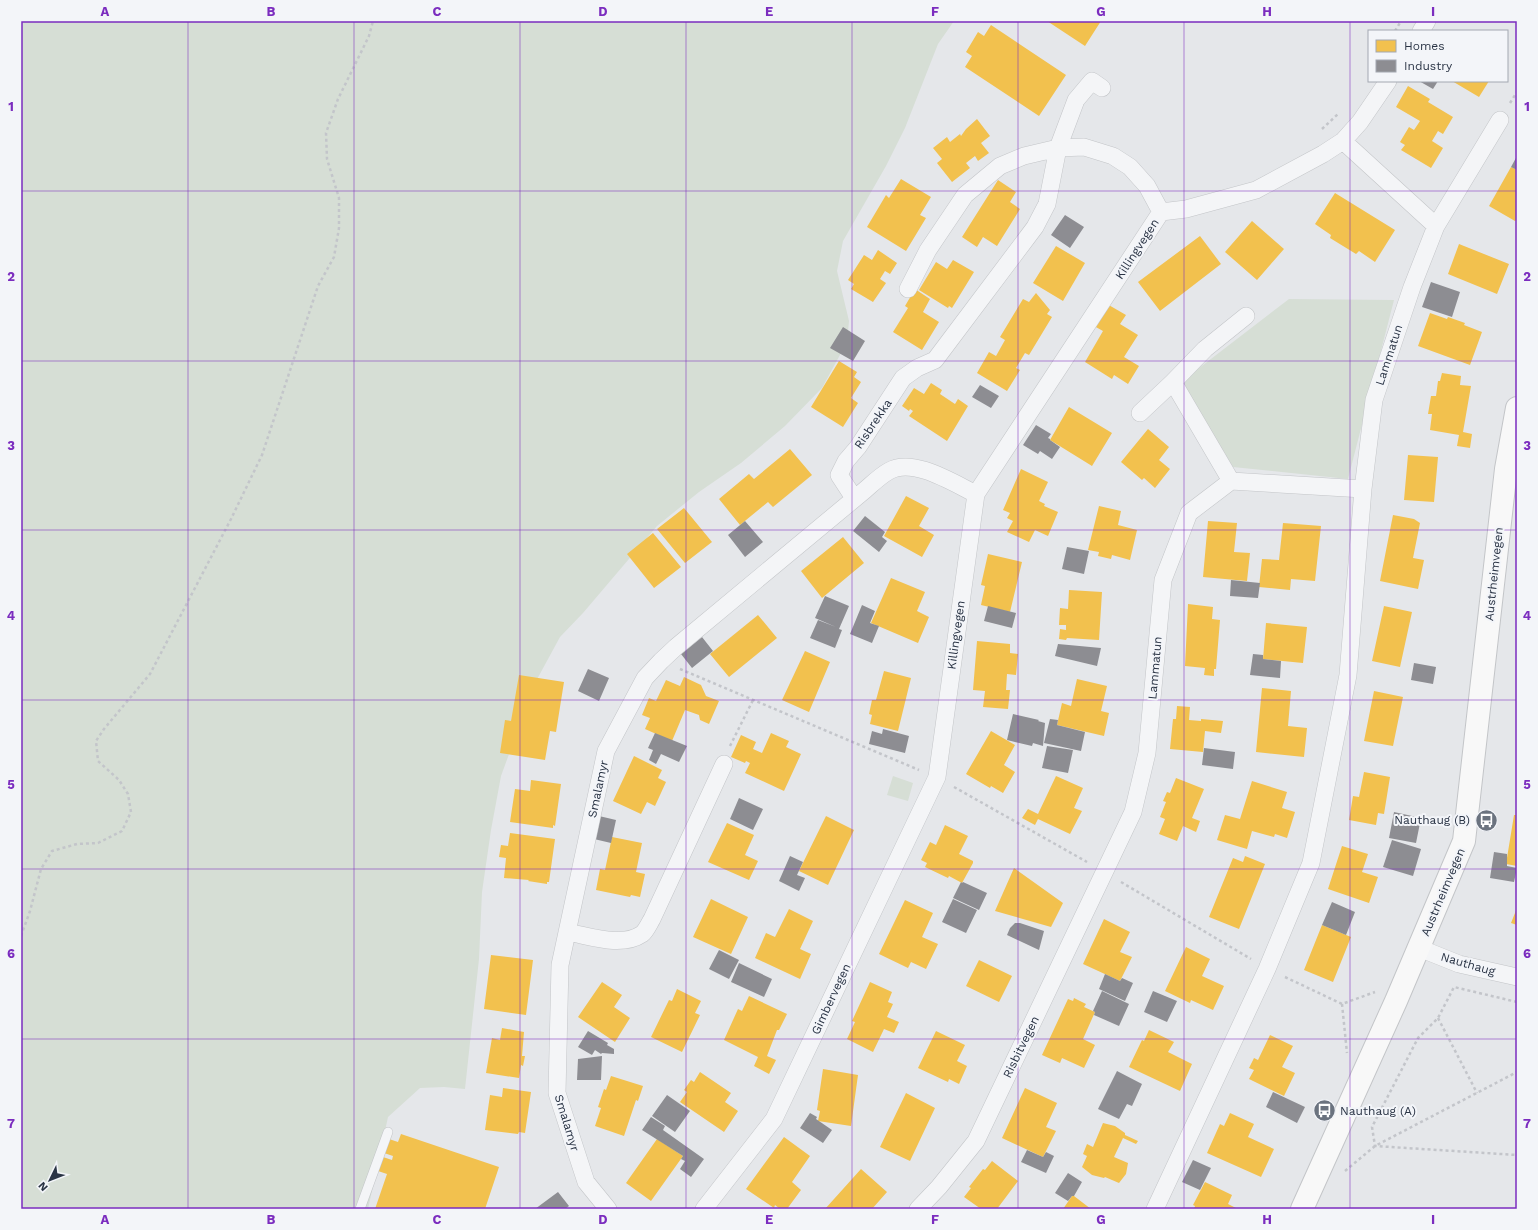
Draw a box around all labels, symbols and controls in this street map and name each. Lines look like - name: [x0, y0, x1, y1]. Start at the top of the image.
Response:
- text: A: [101, 4, 110, 19]
- text: B: [267, 4, 276, 19]
- text: C: [433, 4, 442, 19]
- text: D: [598, 4, 608, 19]
- text: E: [765, 4, 773, 19]
- text: F: [931, 4, 939, 19]
- text: G: [1096, 4, 1106, 19]
- text: H: [1262, 4, 1272, 19]
- text: I: [1431, 4, 1435, 19]
- legend: [1368, 30, 1508, 82]
- text: Homes: [1404, 39, 1445, 53]
- text: Industry: [1404, 59, 1453, 73]
- text: 1: [8, 99, 14, 114]
- text: 1: [1524, 99, 1530, 114]
- street label: Killingvegen: [1112, 216, 1162, 282]
- text: 2: [7, 269, 15, 284]
- text: 2: [1523, 269, 1531, 284]
- street label: Lammatun: [1373, 323, 1405, 387]
- street label: Risbrekka: [851, 396, 895, 451]
- text: 3: [7, 438, 15, 453]
- text: 3: [1523, 438, 1531, 453]
- street label: Austrheimvegen: [1482, 526, 1506, 622]
- street label: Killingvegen: [944, 600, 968, 670]
- text: 4: [7, 608, 16, 623]
- text: 4: [1523, 608, 1532, 623]
- street label: Lammatun: [1145, 636, 1165, 700]
- street label: Smalamyr: [585, 759, 611, 819]
- text: 5: [7, 777, 15, 792]
- text: 5: [1523, 777, 1531, 792]
- bus stop icon: Nauthaug (B): [1473, 807, 1499, 833]
- place label: Nauthaug (B): [1394, 813, 1470, 827]
- street label: Austrheimvegen: [1418, 846, 1468, 938]
- text: 6: [7, 946, 15, 961]
- text: 6: [1523, 946, 1531, 961]
- street label: Nauthaug: [1439, 950, 1497, 979]
- street label: Gimbervegen: [808, 961, 854, 1037]
- street label: Risbitvegen: [1000, 1014, 1042, 1080]
- street label: Smalamyr: [552, 1093, 582, 1153]
- bus stop icon: Nauthaug (A): [1311, 1098, 1337, 1124]
- place label: Nauthaug (A): [1340, 1104, 1416, 1118]
- text: 7: [7, 1116, 15, 1131]
- text: 7: [1523, 1116, 1531, 1131]
- north arrow: [30, 1160, 70, 1200]
- text: N: [36, 1179, 51, 1194]
- text: A: [101, 1212, 110, 1227]
- text: B: [267, 1212, 276, 1227]
- text: C: [433, 1212, 442, 1227]
- text: D: [598, 1212, 608, 1227]
- text: E: [765, 1212, 773, 1227]
- text: F: [931, 1212, 939, 1227]
- text: G: [1096, 1212, 1106, 1227]
- text: H: [1262, 1212, 1272, 1227]
- text: I: [1431, 1212, 1435, 1227]

